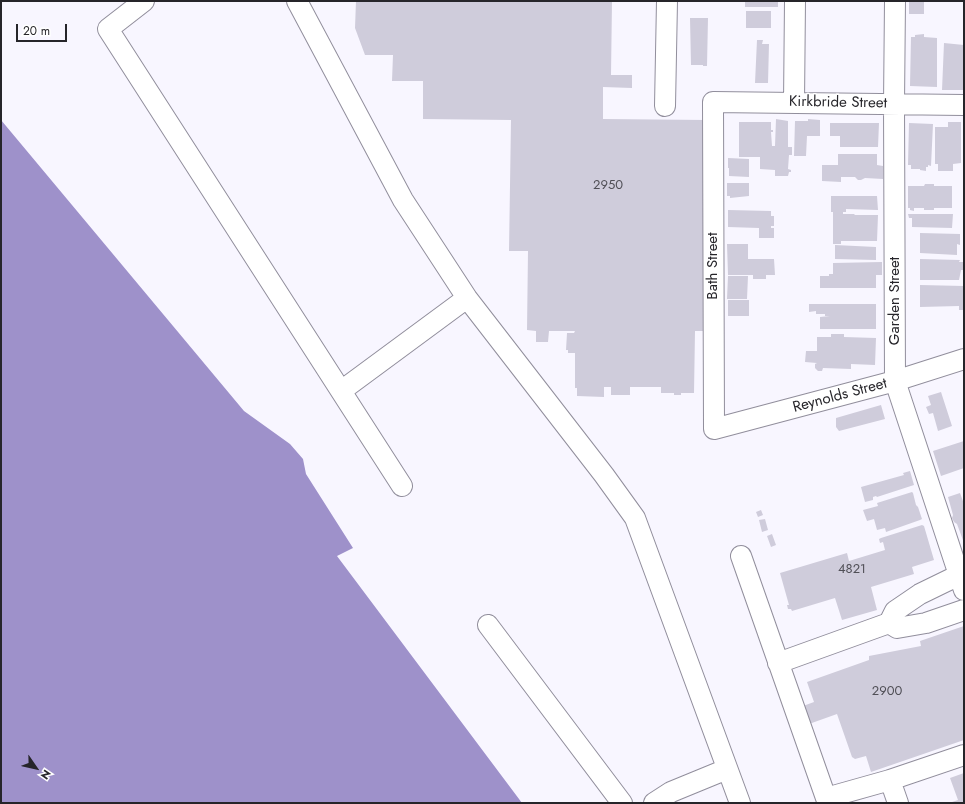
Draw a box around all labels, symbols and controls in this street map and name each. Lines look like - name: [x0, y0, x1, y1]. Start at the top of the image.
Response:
- scale bar: [18, 16, 69, 42]
- text: 20 m: [23, 22, 50, 40]
- street label: Kirkbride Street: [789, 93, 887, 113]
- house number: 2950: [593, 178, 623, 194]
- street label: Bath Street: [704, 232, 722, 300]
- street label: Garden Street: [886, 257, 904, 345]
- street label: Reynolds Street: [791, 375, 889, 417]
- house number: 4821: [838, 562, 866, 578]
- house number: 2900: [872, 684, 902, 700]
- north arrow: [16, 748, 56, 788]
- text: N: [37, 767, 55, 783]

